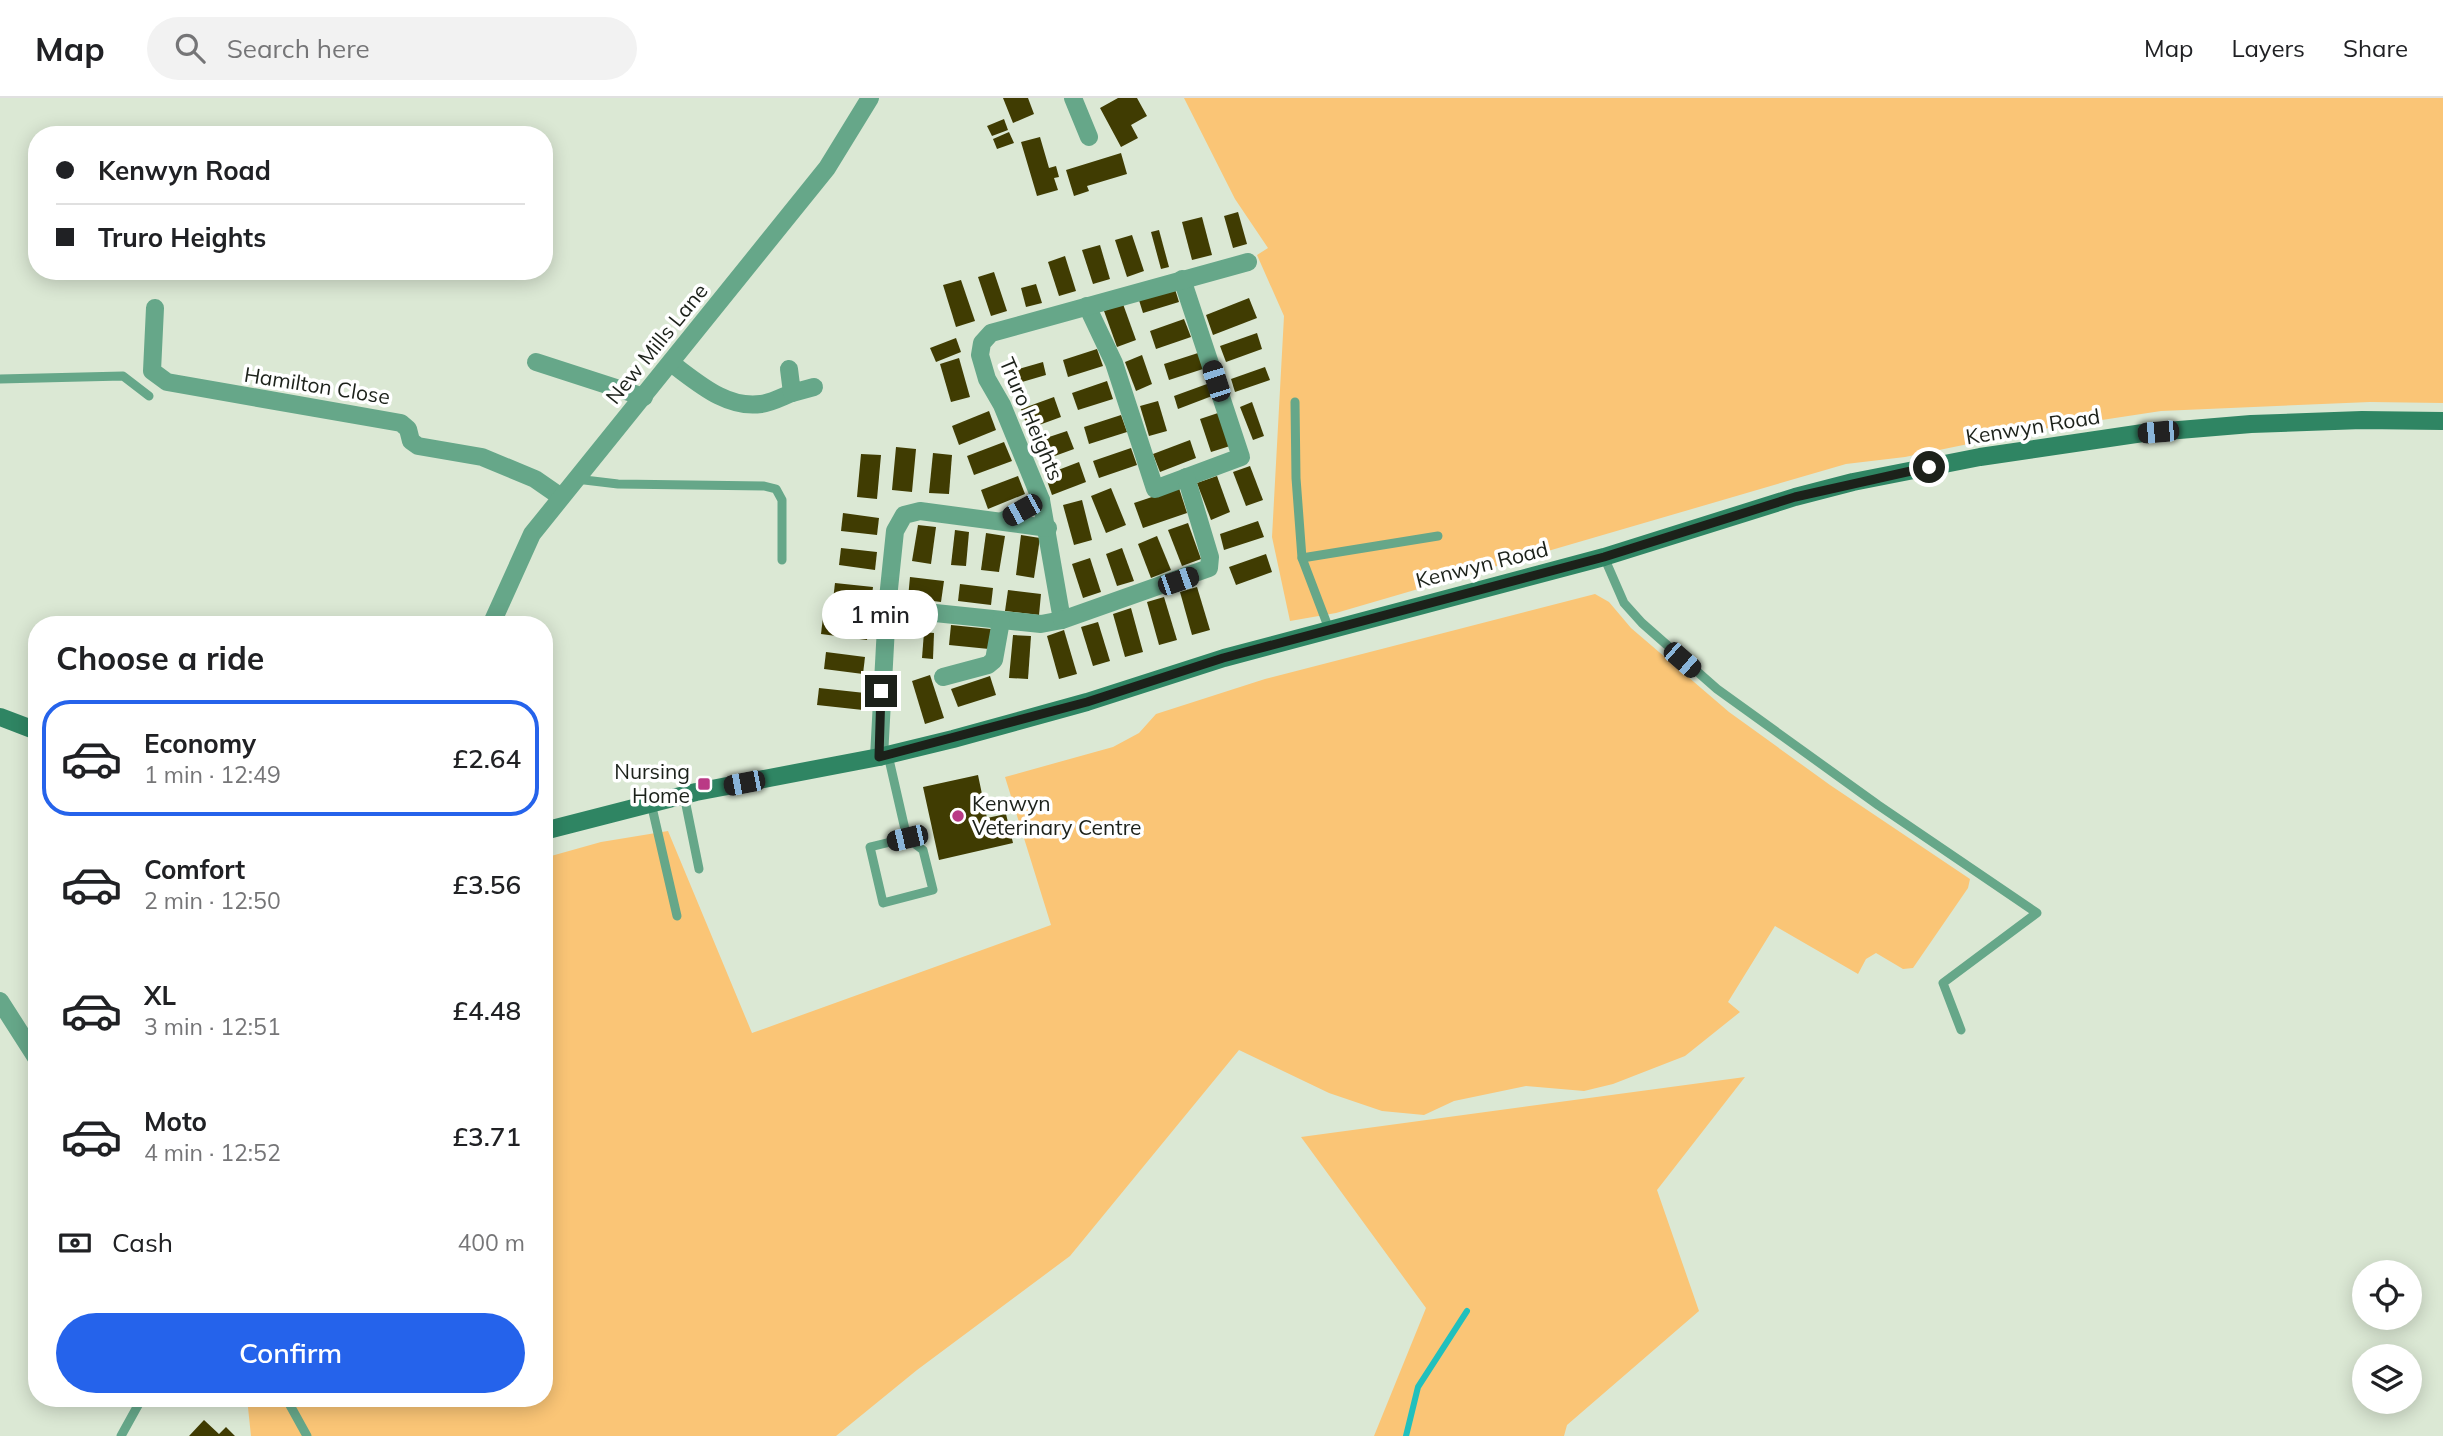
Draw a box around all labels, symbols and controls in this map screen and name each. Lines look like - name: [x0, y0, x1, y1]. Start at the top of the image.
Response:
- search box: [147, 17, 637, 80]
- text: Map: [35, 28, 105, 69]
- icon: search: [171, 29, 209, 67]
- text: Search here: [227, 32, 370, 65]
- text: Map: [2144, 33, 2193, 63]
- text: Layers: [2231, 33, 2305, 63]
- text: Share: [2343, 33, 2408, 63]
- text: Kenwyn Road: [98, 154, 271, 187]
- text: Truro Heights: [98, 221, 266, 254]
- street label: New Mills Lane: [600, 278, 713, 409]
- street label: Truro Heights: [994, 353, 1069, 484]
- car: [1200, 358, 1233, 404]
- street label: Hamilton Close: [242, 361, 392, 409]
- street label: Kenwyn Road: [1964, 403, 2102, 449]
- car: [2137, 420, 2180, 444]
- route start: [1913, 451, 1945, 483]
- car: [999, 491, 1046, 529]
- street label: Kenwyn Road: [1413, 535, 1551, 593]
- car: [1155, 564, 1202, 598]
- callout: 1 min: [823, 589, 939, 638]
- text: 1 min: [850, 600, 910, 629]
- text: Choose a ride: [56, 638, 264, 678]
- car: [1660, 638, 1705, 682]
- route end: [865, 675, 897, 707]
- icon: car: [60, 727, 123, 790]
- text: Economy: [144, 727, 256, 760]
- text: £2.64: [452, 742, 521, 775]
- place label: Nursing Home: [614, 758, 690, 808]
- text: 1 min · 12:49: [144, 760, 281, 789]
- car: [722, 769, 767, 797]
- marker: Nursing Home: [696, 776, 712, 792]
- place label: Kenwyn Veterinary Centre: [972, 790, 1142, 840]
- marker: Kenwyn Veterinary Centre: [950, 808, 966, 824]
- car: [885, 823, 930, 853]
- icon: car: [60, 853, 123, 916]
- text: Comfort: [144, 853, 245, 886]
- text: £3.56: [452, 868, 521, 901]
- text: 2 min · 12:50: [144, 886, 281, 915]
- icon: car: [60, 979, 123, 1042]
- text: XL: [144, 979, 176, 1012]
- text: £4.48: [452, 994, 521, 1027]
- text: 3 min · 12:51: [144, 1012, 281, 1041]
- icon: car: [60, 1105, 123, 1168]
- text: Moto: [144, 1105, 207, 1138]
- text: £3.71: [452, 1120, 521, 1153]
- text: 4 min · 12:52: [144, 1138, 281, 1167]
- icon: cash: [56, 1224, 94, 1262]
- text: Cash: [112, 1226, 173, 1259]
- text: 400 m: [457, 1228, 525, 1257]
- map controls: [2352, 1260, 2422, 1414]
- button: locate: [2352, 1260, 2422, 1330]
- button: Confirm: [56, 1313, 525, 1393]
- button: layers: [2352, 1344, 2422, 1414]

